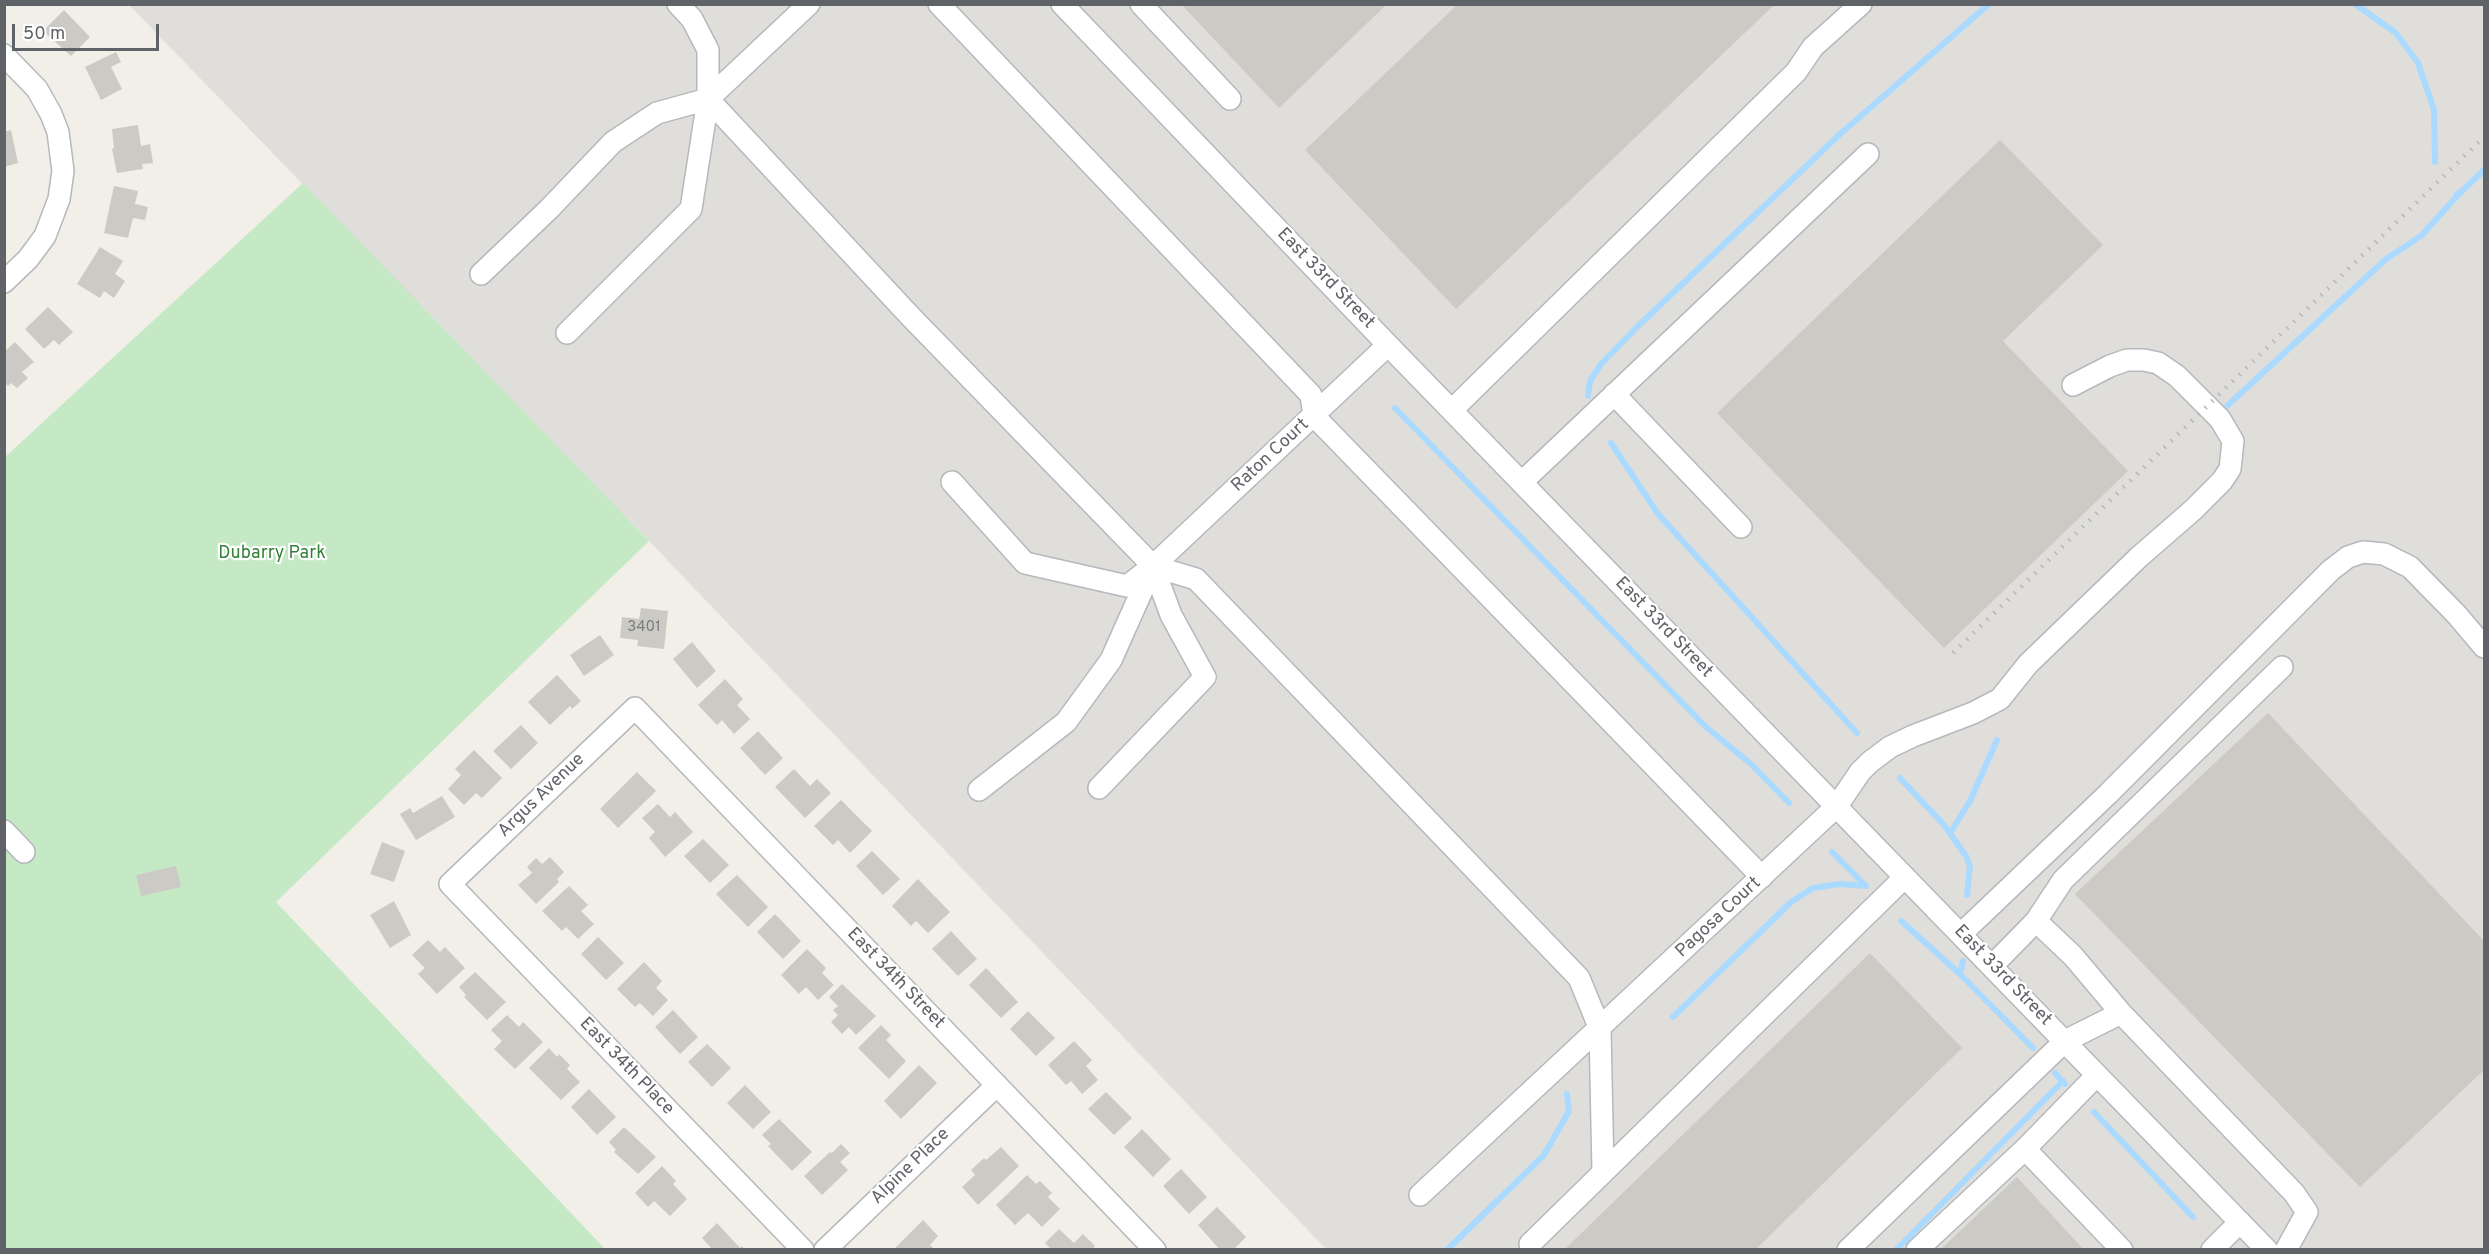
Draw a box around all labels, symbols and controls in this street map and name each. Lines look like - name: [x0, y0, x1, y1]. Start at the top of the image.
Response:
- scale bar: [15, 12, 162, 50]
- text: 50 m: [23, 23, 65, 46]
- street label: East 33rd Street: [1272, 224, 1378, 334]
- street label: Raton Court: [1228, 415, 1314, 497]
- park label: Dubarry Park: [218, 543, 326, 565]
- street label: East 33rd Street: [1610, 573, 1716, 683]
- house number: 3401: [627, 619, 661, 637]
- street label: Argus Avenue: [494, 749, 590, 843]
- street label: Pagosa Court: [1672, 873, 1766, 963]
- street label: East 33rd Street: [1949, 921, 2055, 1031]
- street label: East 34th Street: [841, 924, 949, 1034]
- street label: East 34th Place: [574, 1014, 678, 1120]
- street label: Alpine Place: [867, 1124, 955, 1210]

